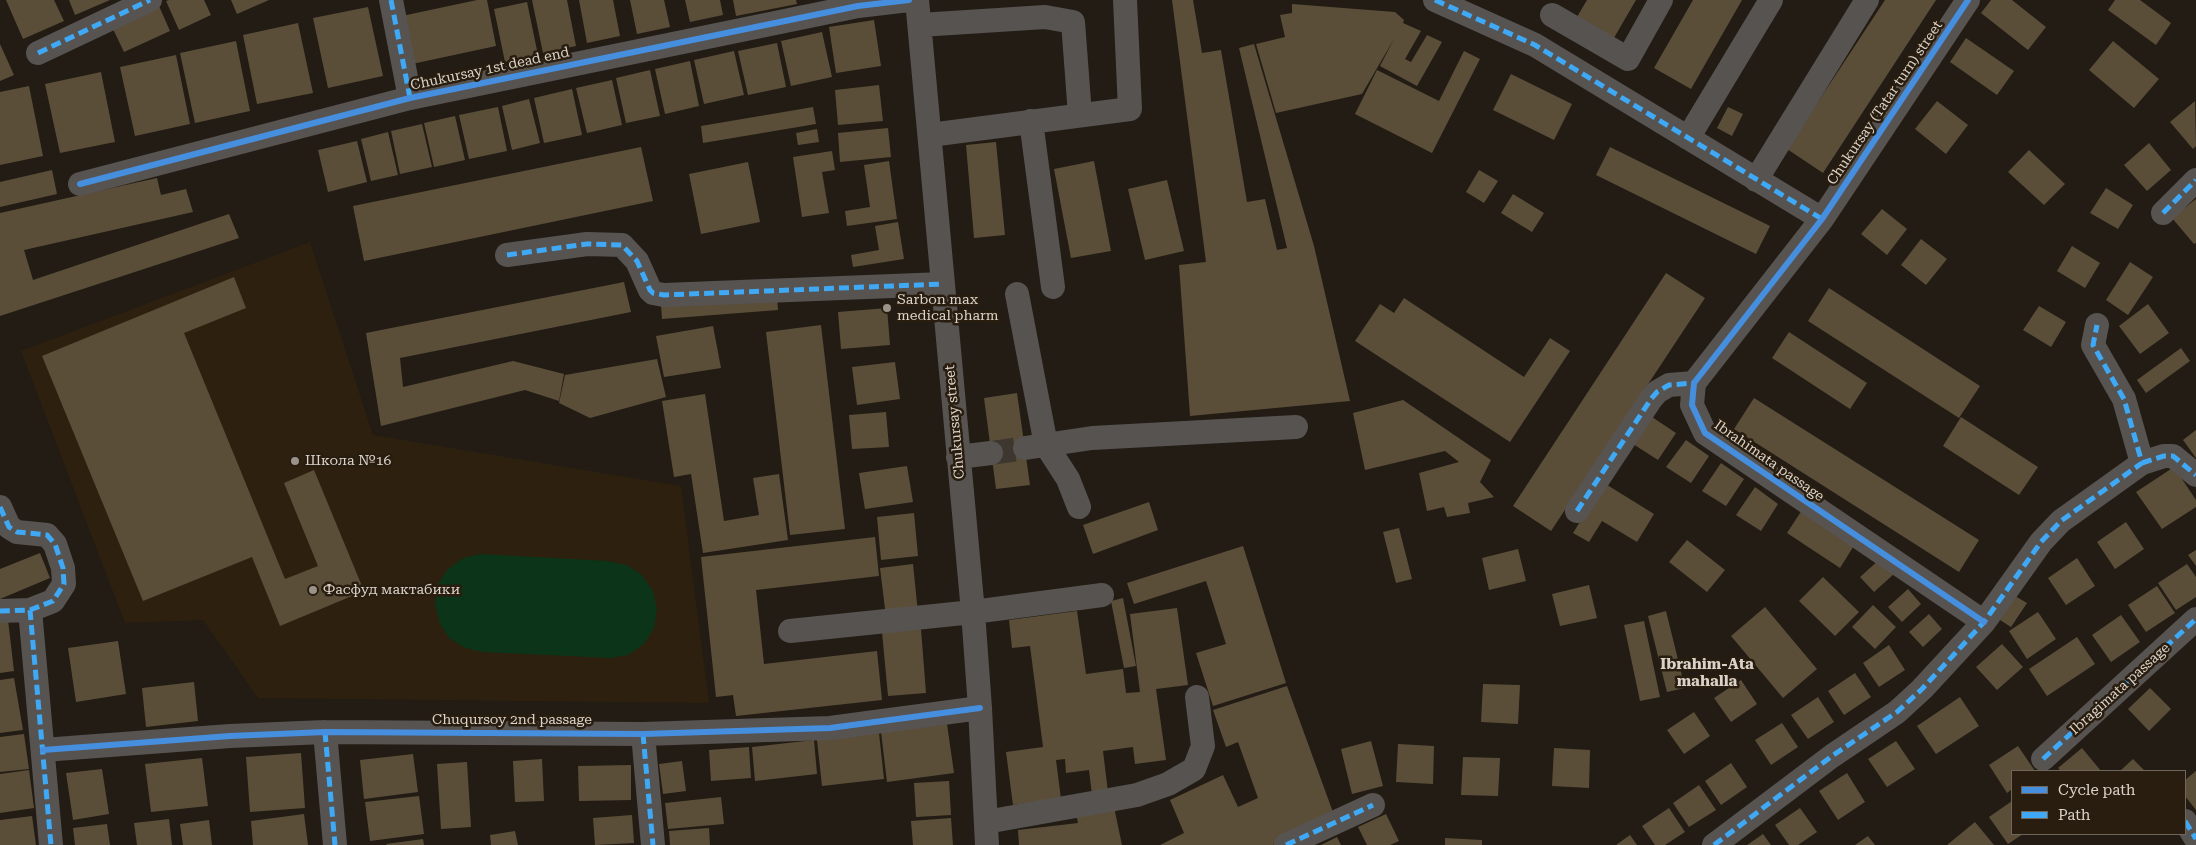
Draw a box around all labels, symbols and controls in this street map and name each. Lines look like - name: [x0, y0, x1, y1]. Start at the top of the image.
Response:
- street label: Chukursay (Tatar turn) street: [1824, 18, 1946, 188]
- street label: Chukursay 1st dead end: [409, 44, 571, 94]
- place label: Sarbon max medical pharm: [897, 292, 999, 324]
- marker: Sarbon max medical pharm: [881, 302, 893, 314]
- street label: Chukursay street: [942, 364, 968, 480]
- street label: Ibrahimаta passage: [1711, 417, 1827, 505]
- place label: Школа №16: [305, 453, 391, 469]
- marker: Школа №16: [289, 455, 301, 467]
- place label: Фасфуд мактабики: [323, 582, 460, 598]
- marker: Фасфуд мактабики: [307, 584, 319, 596]
- street label: Ibragimаta passage: [2066, 640, 2174, 738]
- district label: Ibrahim-Аta mahalla: [1660, 656, 1754, 691]
- street label: Chuqursoy 2nd passage: [432, 712, 592, 728]
- legend: [2011, 770, 2186, 835]
- text: Cycle path: [2058, 781, 2135, 799]
- text: Path: [2058, 806, 2091, 824]

